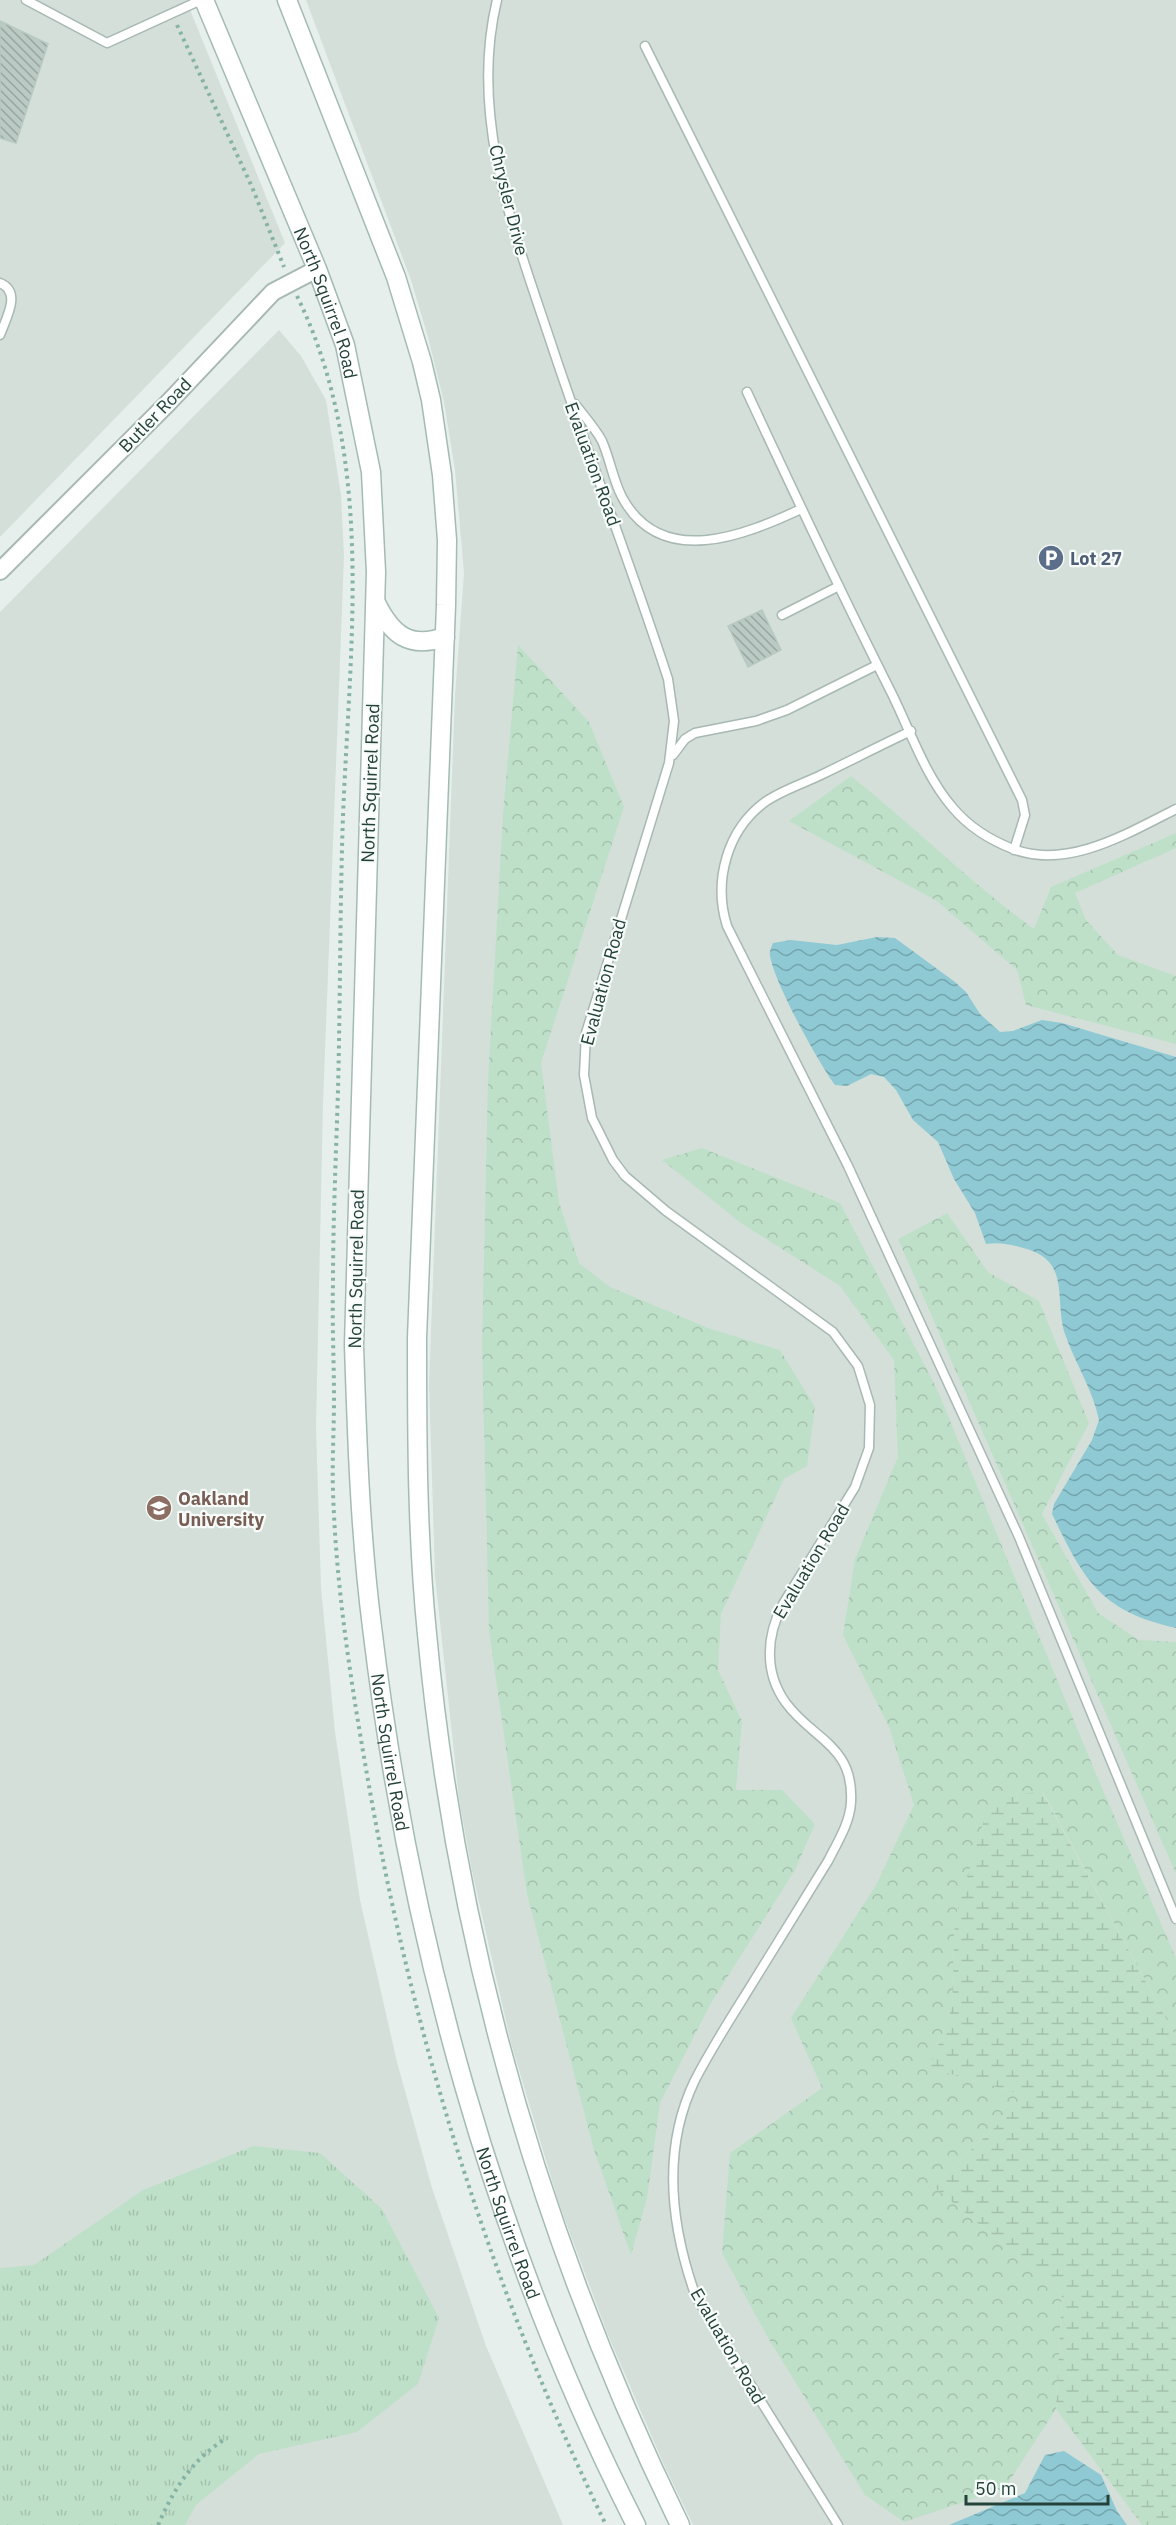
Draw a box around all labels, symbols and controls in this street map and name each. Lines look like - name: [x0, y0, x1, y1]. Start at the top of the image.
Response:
- street label: Chrysler Drive: [484, 142, 534, 258]
- street label: North Squirrel Road: [289, 223, 363, 381]
- street label: Butler Road: [114, 373, 196, 457]
- street label: Evaluation Road: [560, 399, 626, 529]
- parking icon: Lot 27: [1036, 543, 1066, 573]
- place label: Lot 27: [1070, 547, 1122, 570]
- street label: North Squirrel Road: [356, 703, 384, 863]
- street label: Evaluation Road: [575, 916, 631, 1048]
- street label: North Squirrel Road: [343, 1189, 369, 1349]
- place label: Oakland University: [178, 1487, 264, 1531]
- school or university icon: Oakland University: [144, 1493, 174, 1523]
- street label: Evaluation Road: [768, 1499, 854, 1623]
- street label: North Squirrel Road: [367, 1672, 415, 1833]
- street label: North Squirrel Road: [472, 2144, 546, 2302]
- street label: Evaluation Road: [685, 2284, 771, 2408]
- scale bar: [966, 2468, 1108, 2506]
- text: 50 m: [975, 2477, 1017, 2500]

